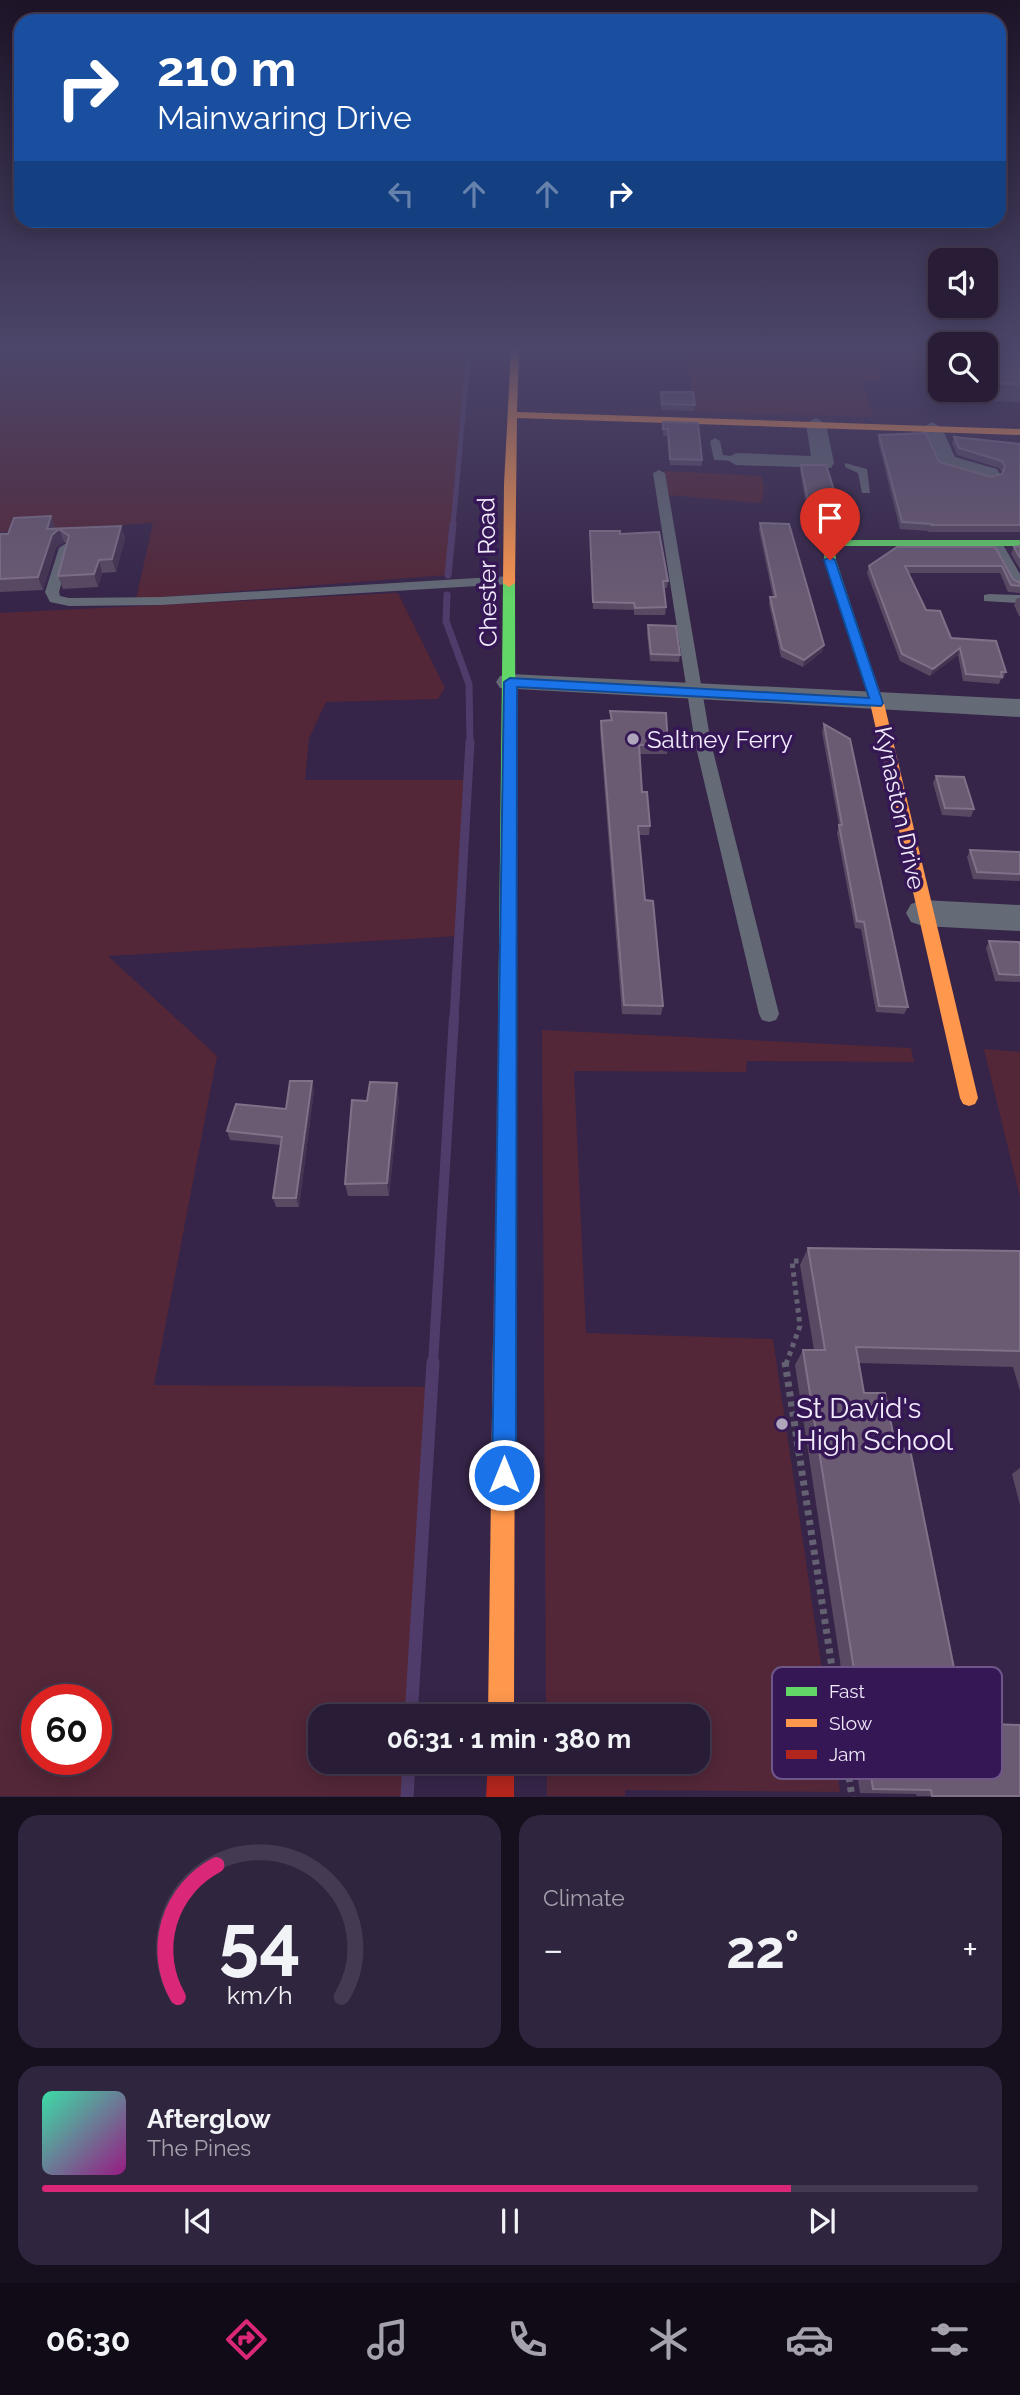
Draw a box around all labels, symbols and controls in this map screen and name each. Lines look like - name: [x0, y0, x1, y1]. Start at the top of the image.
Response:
- text: 210 m: [157, 40, 296, 97]
- icon: right: [42, 42, 133, 133]
- text: Mainwaring Drive: [157, 99, 412, 136]
- icon: left: [382, 175, 420, 213]
- icon: ahead: [455, 175, 493, 213]
- icon: ahead: [528, 175, 566, 213]
- icon: right: [601, 175, 639, 213]
- map controls: [928, 248, 998, 402]
- button: sound: [928, 248, 998, 318]
- button: search: [928, 332, 998, 402]
- pin: [800, 488, 860, 560]
- street label: Chester Road: [471, 497, 503, 647]
- icon: arrive: [811, 499, 849, 537]
- street label: Kynaston Drive: [869, 724, 931, 892]
- place label: Saltney Ferry: [647, 725, 793, 754]
- marker: Saltney Ferry: [625, 731, 641, 747]
- place label: St David's High School: [796, 1392, 954, 1457]
- marker: St David's High School: [774, 1416, 790, 1432]
- position arrow: [467, 1438, 541, 1512]
- legend: [772, 1667, 1002, 1779]
- text: Fast: [829, 1680, 865, 1702]
- speed limit sign: 60: [21, 1684, 112, 1775]
- text: Slow: [829, 1712, 873, 1734]
- text: 06:31 · 1 min · 380 m: [387, 1724, 631, 1754]
- text: Jam: [829, 1743, 866, 1765]
- text: Climate: [543, 1884, 625, 1911]
- text: 54: [219, 1900, 300, 1985]
- text: 22°: [726, 1919, 799, 1980]
- text: −: [543, 1927, 563, 1972]
- text: +: [962, 1927, 978, 1972]
- text: km/h: [227, 1980, 292, 2010]
- text: Afterglow: [147, 2104, 271, 2134]
- text: The Pines: [147, 2134, 251, 2161]
- icon: previous: [179, 2202, 217, 2240]
- icon: pause: [491, 2202, 529, 2240]
- icon: next: [803, 2202, 841, 2240]
- icon: directions: [222, 2315, 271, 2364]
- icon: music: [363, 2315, 412, 2364]
- icon: phone: [503, 2315, 552, 2364]
- icon: climate: [644, 2315, 693, 2364]
- icon: car: [785, 2315, 834, 2364]
- icon: filters: [925, 2315, 974, 2364]
- text: 06:30: [46, 2321, 130, 2358]

